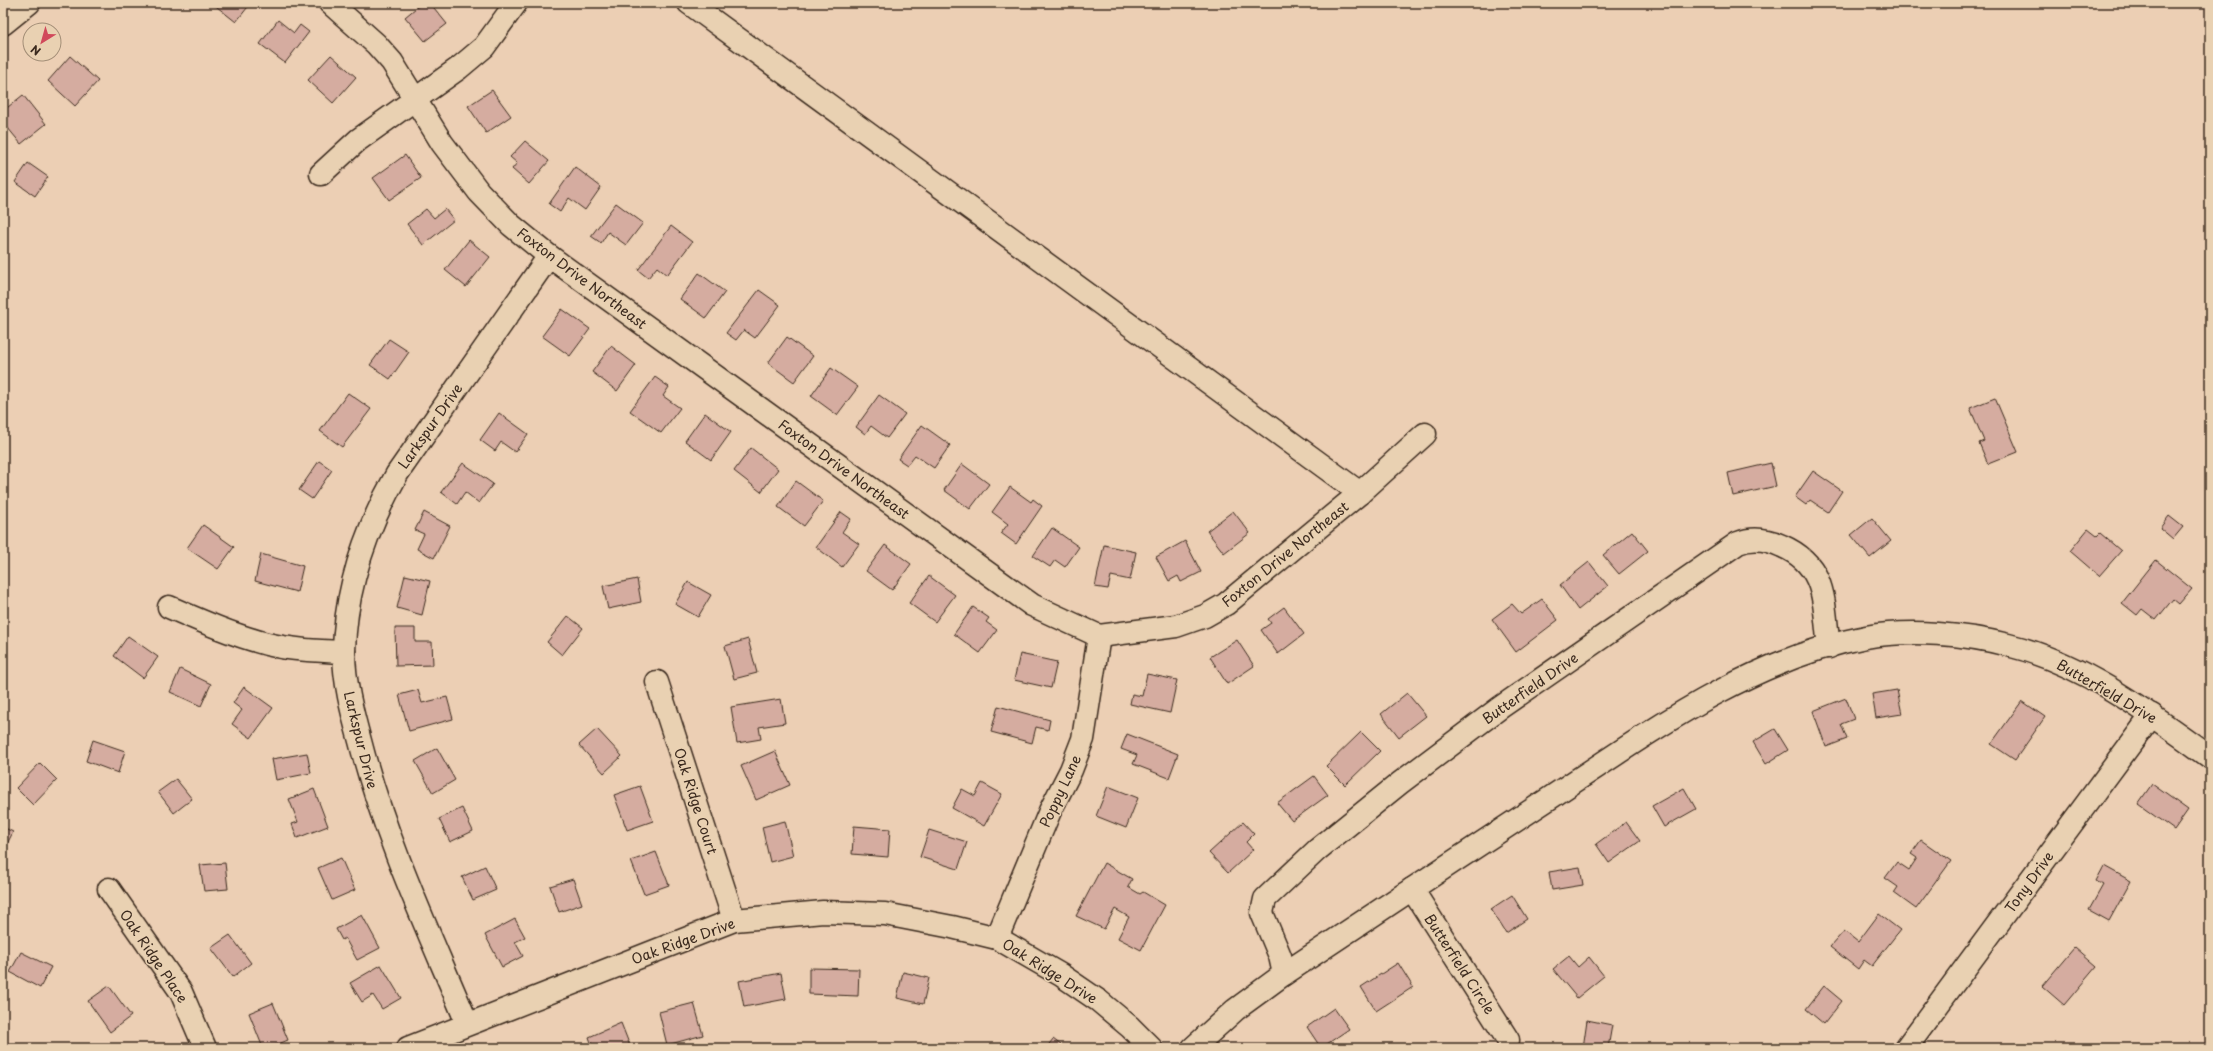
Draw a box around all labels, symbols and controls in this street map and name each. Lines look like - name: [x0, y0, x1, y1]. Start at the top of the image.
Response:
- north arrow: [22, 22, 62, 62]
- text: N: [27, 41, 44, 60]
- street label: Foxton Drive Northeast: [513, 222, 652, 334]
- street label: Larkspur Drive: [393, 379, 467, 473]
- street label: Foxton Drive Northeast: [774, 414, 914, 524]
- street label: Foxton Drive Northeast: [1217, 496, 1353, 612]
- street label: Butterfield Drive: [1478, 647, 1582, 729]
- street label: Butterfield Drive: [2053, 654, 2161, 728]
- street label: Larkspur Drive: [339, 689, 383, 791]
- street label: Oak Ridge Court: [669, 745, 723, 857]
- street label: Poppy Lane: [1034, 751, 1086, 831]
- street label: Tony Drive: [1999, 847, 2059, 917]
- street label: Oak Ridge Place: [115, 905, 193, 1007]
- street label: Butterfield Circle: [1420, 910, 1501, 1019]
- street label: Oak Ridge Drive: [628, 913, 738, 969]
- street label: Oak Ridge Drive: [998, 933, 1102, 1009]

